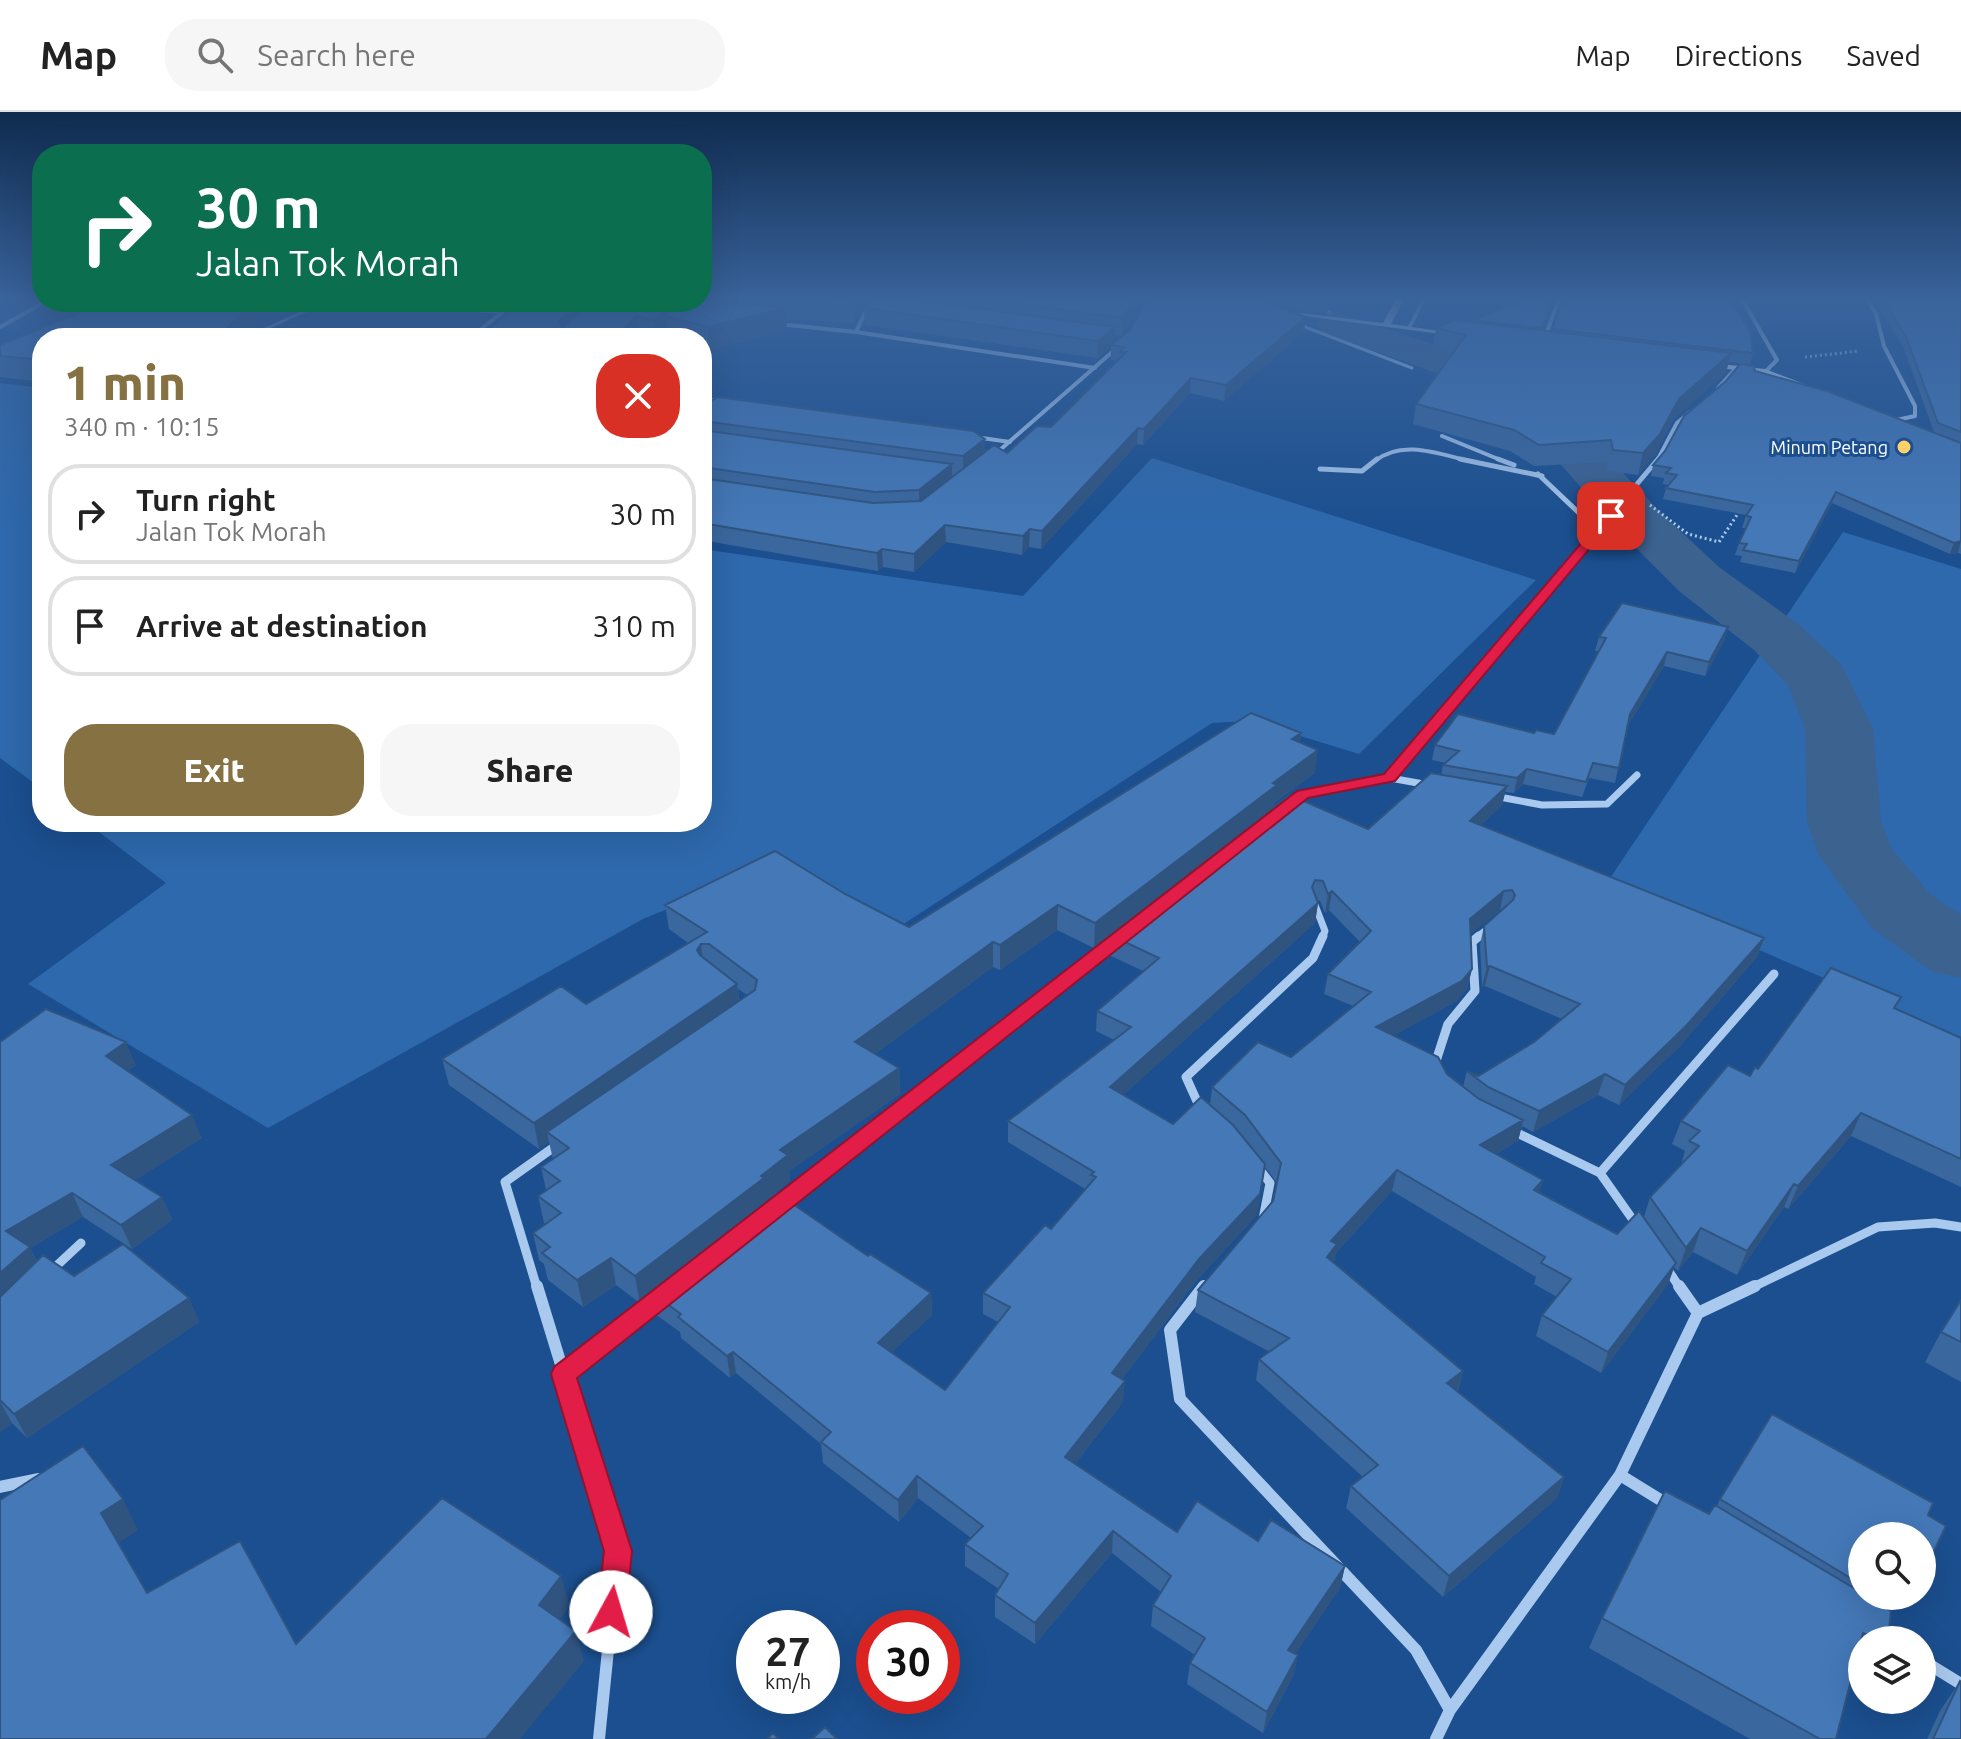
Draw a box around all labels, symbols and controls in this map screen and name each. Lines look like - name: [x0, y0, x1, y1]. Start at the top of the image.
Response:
- search box: [165, 19, 725, 91]
- icon: search: [193, 33, 237, 77]
- text: Map: [40, 34, 117, 76]
- text: Search here: [257, 38, 416, 72]
- text: Map: [1575, 40, 1631, 71]
- text: Directions: [1675, 40, 1802, 71]
- text: Saved: [1846, 40, 1921, 71]
- icon: right: [64, 176, 168, 280]
- text: 30 m: [196, 176, 321, 239]
- text: Jalan Tok Morah: [196, 242, 460, 283]
- button: close: [596, 354, 680, 438]
- text: 1 min: [64, 355, 186, 409]
- text: 340 m · 10:15: [64, 412, 220, 441]
- place label: Minum Petang: [1771, 437, 1888, 457]
- marker: Minum Petang: [1895, 438, 1913, 456]
- pin: [1577, 482, 1645, 550]
- text: Turn right: [136, 483, 276, 517]
- icon: right: [68, 492, 112, 536]
- icon: arrive: [1589, 494, 1633, 538]
- text: 30 m: [609, 497, 676, 531]
- text: Jalan Tok Morah: [136, 517, 327, 546]
- icon: arrive: [68, 604, 112, 648]
- text: Arrive at destination: [136, 609, 428, 643]
- text: 310 m: [592, 609, 676, 643]
- button: Exit: [64, 724, 364, 816]
- button: Share: [380, 724, 680, 816]
- map controls: [1848, 1522, 1936, 1714]
- button: search: [1848, 1522, 1936, 1610]
- position arrow: [569, 1570, 653, 1654]
- speed limit sign: 30: [856, 1610, 960, 1714]
- button: layers: [1848, 1626, 1936, 1714]
- text: 27: [765, 1629, 811, 1674]
- text: km/h: [765, 1670, 811, 1693]

